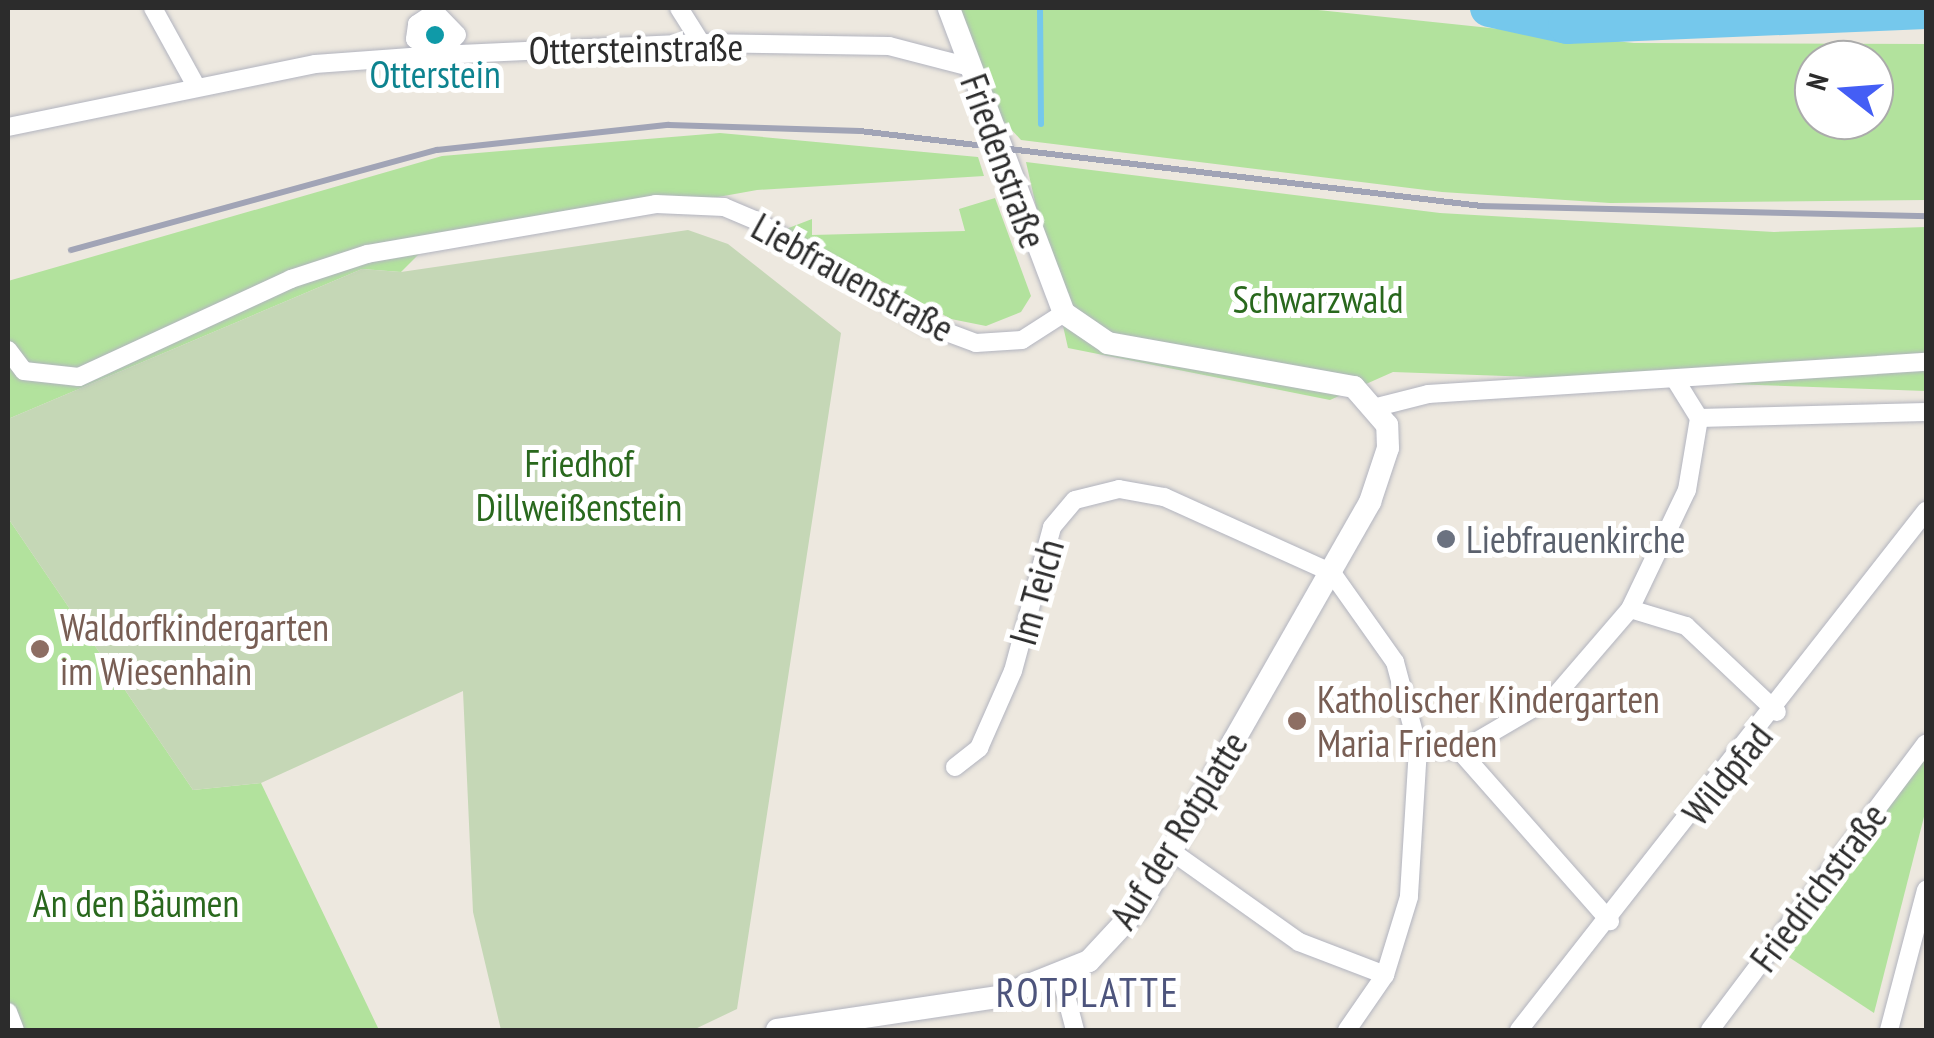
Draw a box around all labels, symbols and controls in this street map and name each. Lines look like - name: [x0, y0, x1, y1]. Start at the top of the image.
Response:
- street label: Ottersteinstraße: [528, 23, 744, 73]
- marker: Otterstein: [424, 24, 446, 46]
- north arrow: [1794, 40, 1894, 140]
- place label: Otterstein: [369, 51, 501, 97]
- street label: Friedenstraße: [951, 68, 1057, 254]
- text: N: [1797, 69, 1837, 94]
- street label: Liebfrauenstraße: [744, 203, 962, 351]
- park label: Schwarzwald: [1232, 276, 1404, 322]
- park label: Friedhof Dillweißenstein: [476, 440, 682, 530]
- place label: Liebfrauenkirche: [1466, 516, 1685, 562]
- marker: Liebfrauenkirche: [1435, 528, 1457, 550]
- street label: Im Teich: [999, 533, 1073, 651]
- place label: Waldorfkindergarten im Wiesenhain: [60, 604, 329, 694]
- marker: Waldorfkindergarten im Wiesenhain: [29, 638, 51, 660]
- place label: Katholischer Kindergarten Maria Frieden: [1317, 676, 1660, 766]
- marker: Katholischer Kindergarten Maria Frieden: [1286, 710, 1308, 732]
- street label: Wildpfad: [1673, 714, 1781, 834]
- street label: Auf der Rotplatte: [1099, 723, 1257, 937]
- street label: Friedrichstraße: [1740, 794, 1896, 980]
- park label: An den Bäumen: [33, 880, 239, 926]
- district label: ROTPLATTE: [996, 968, 1180, 1016]

